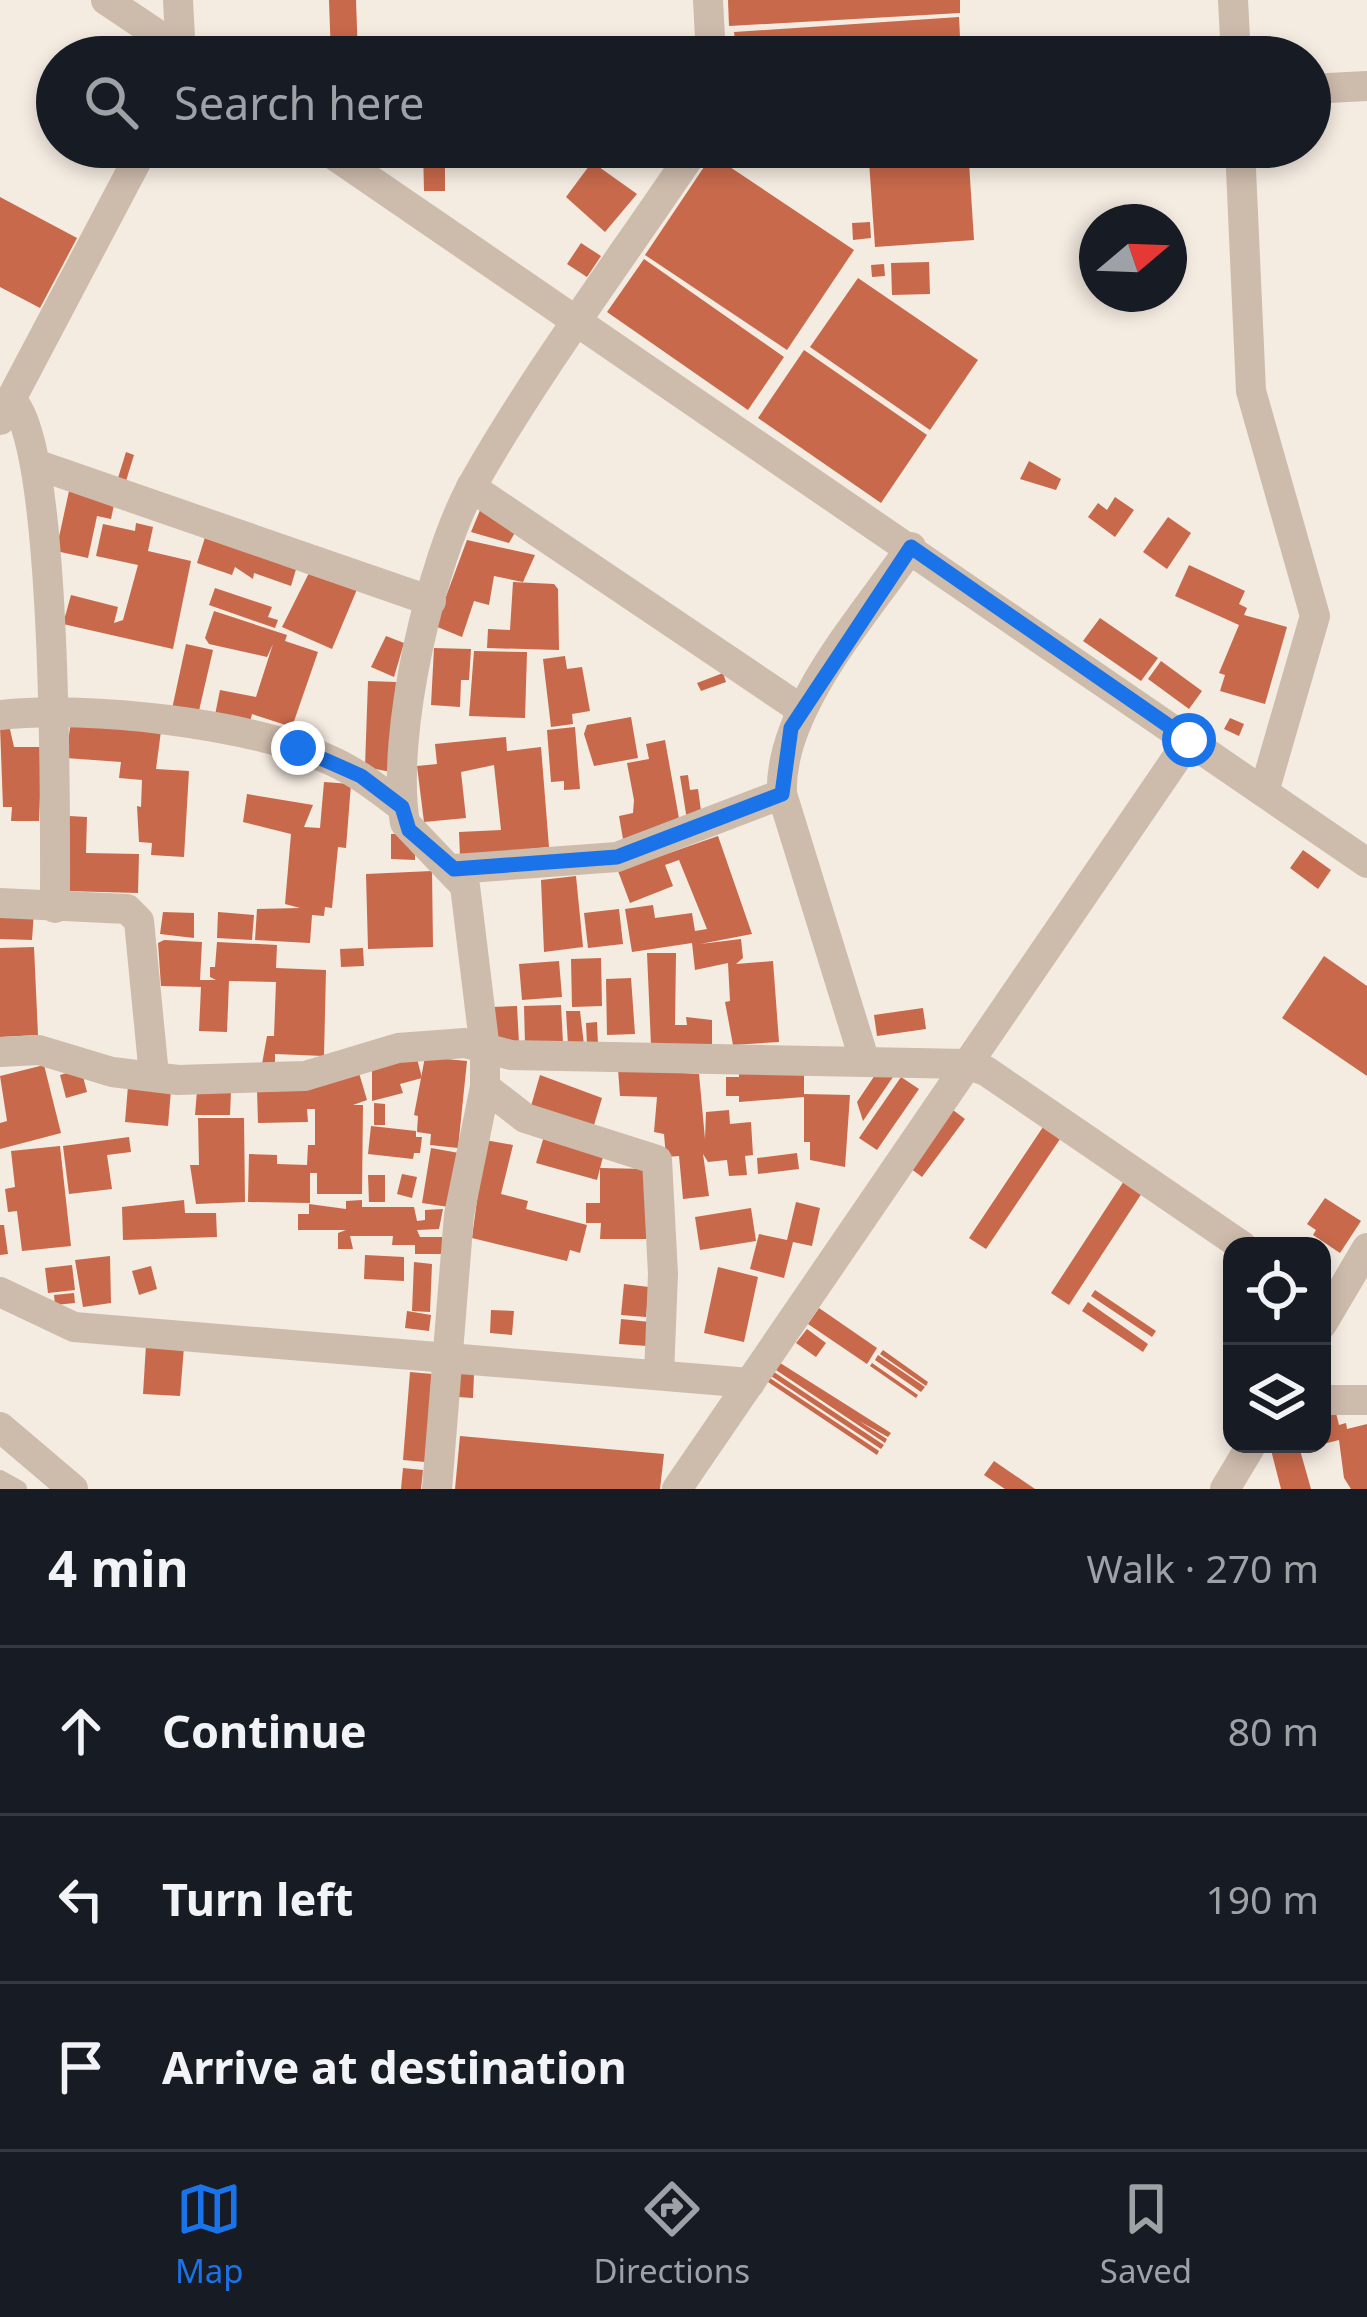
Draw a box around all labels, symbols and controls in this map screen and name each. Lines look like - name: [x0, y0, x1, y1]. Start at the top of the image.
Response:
- search box: [36, 36, 1331, 168]
- icon: search: [78, 69, 144, 135]
- text: Search here: [174, 72, 424, 133]
- north arrow: [1079, 204, 1187, 312]
- route start: [1162, 713, 1216, 767]
- route end: [271, 721, 325, 775]
- map controls: [1223, 1237, 1331, 1453]
- button: locate: [1223, 1237, 1331, 1345]
- button: layers: [1223, 1345, 1331, 1453]
- text: 4 min: [48, 1532, 189, 1602]
- text: Walk · 270 m: [1086, 1541, 1319, 1594]
- icon: ahead: [48, 1698, 114, 1764]
- text: Continue: [162, 1700, 367, 1761]
- text: 80 m: [1228, 1704, 1319, 1757]
- icon: left: [48, 1866, 114, 1932]
- text: Turn left: [162, 1868, 353, 1929]
- text: 190 m: [1205, 1872, 1319, 1925]
- icon: arrive: [48, 2034, 114, 2100]
- text: Arrive at destination: [162, 2036, 627, 2097]
- tab: Map: [175, 2176, 244, 2293]
- tab: Directions: [593, 2176, 750, 2293]
- tab: Saved: [1100, 2176, 1192, 2293]

